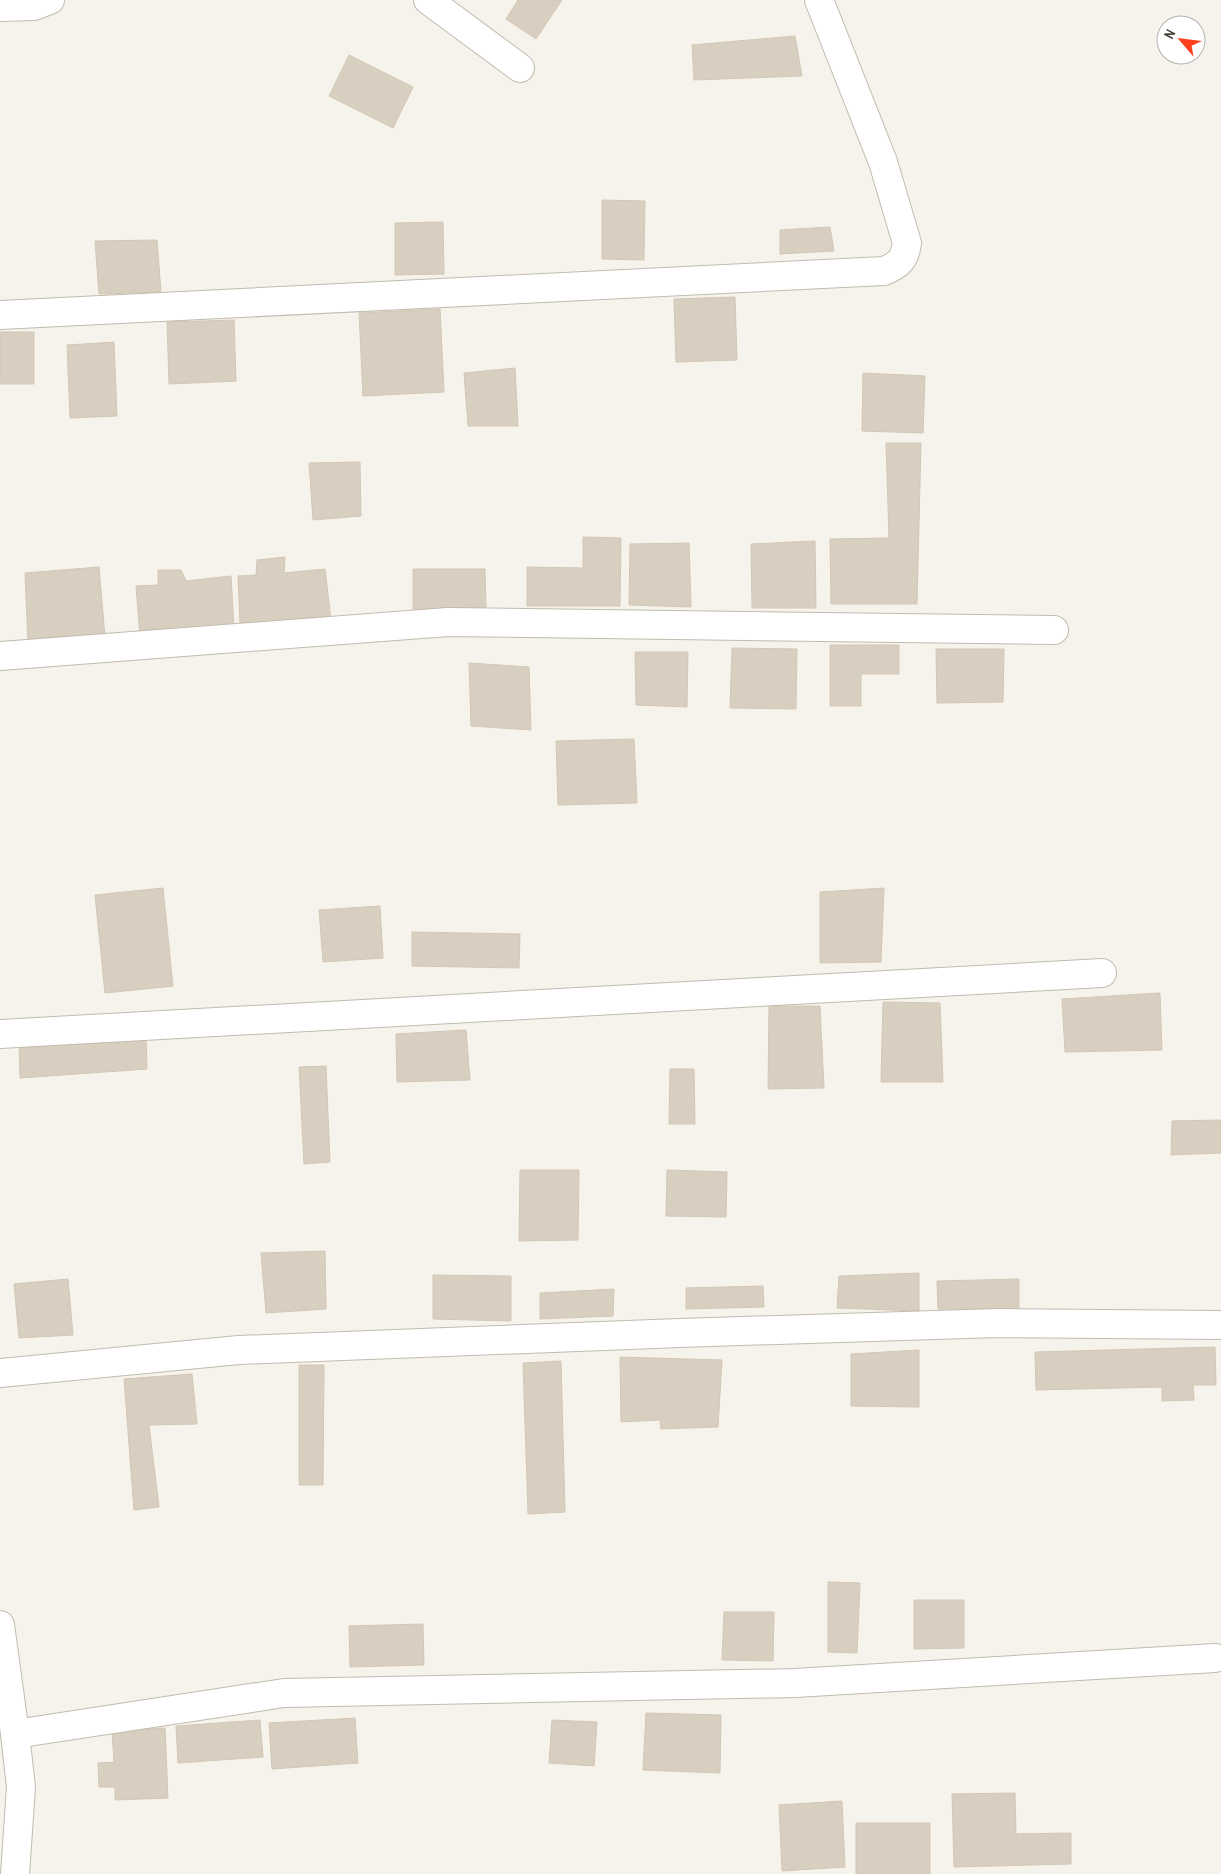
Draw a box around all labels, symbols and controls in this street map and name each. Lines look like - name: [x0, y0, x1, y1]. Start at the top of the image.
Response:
- north arrow: [1156, 15, 1206, 65]
- text: N: [1160, 26, 1179, 42]

